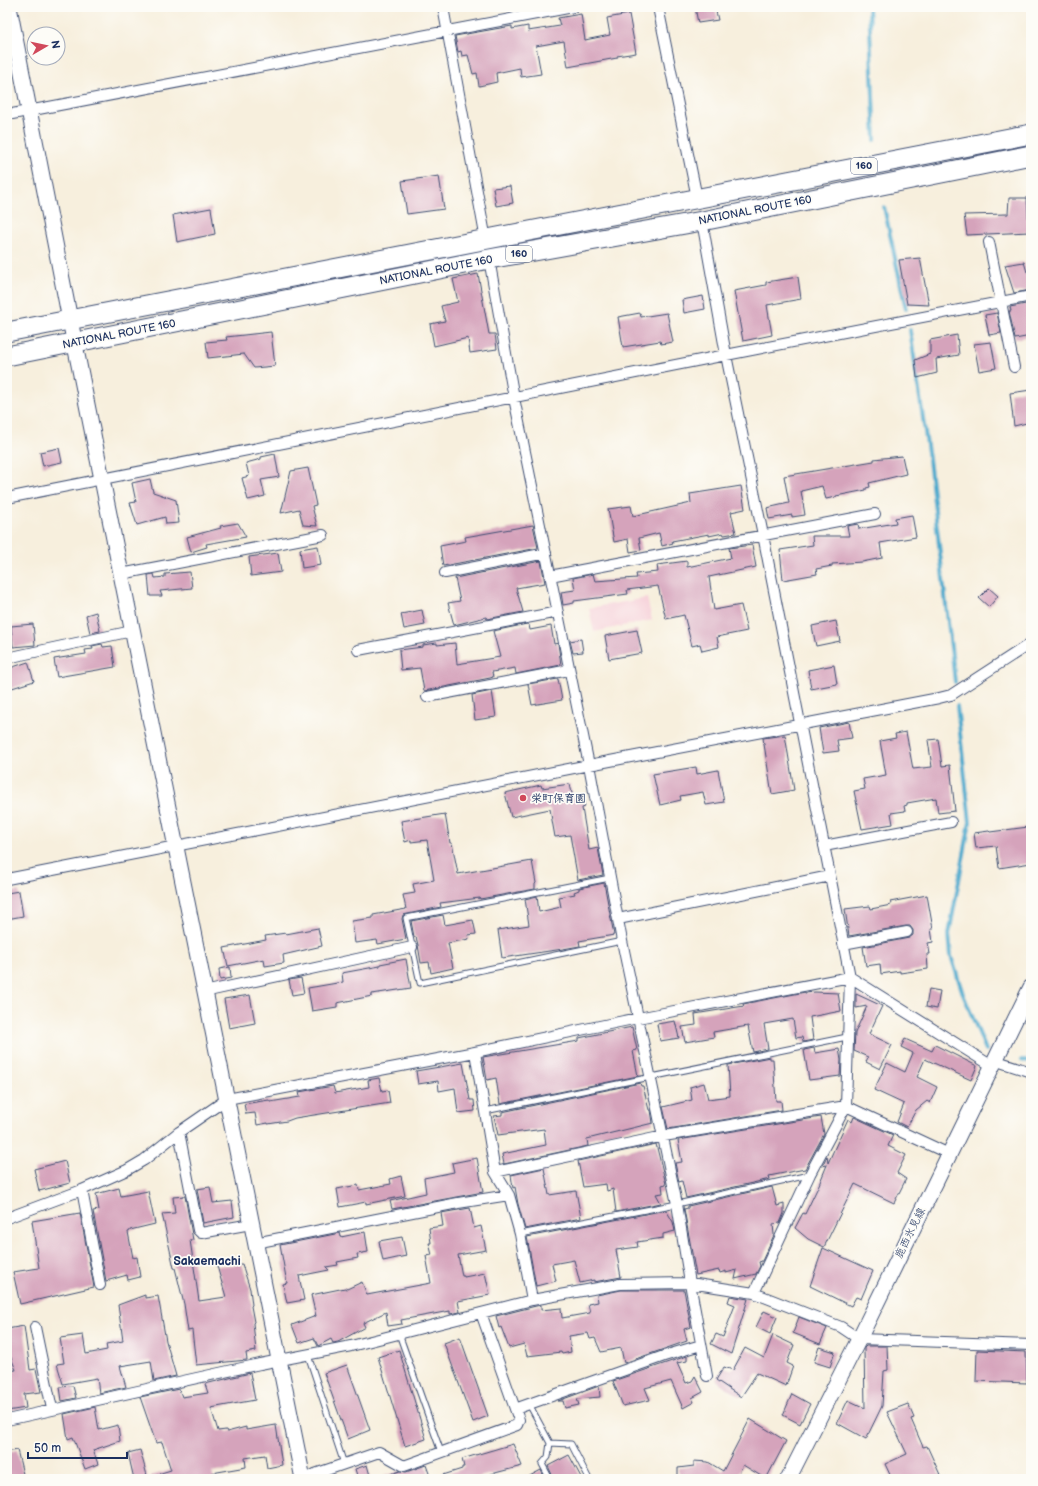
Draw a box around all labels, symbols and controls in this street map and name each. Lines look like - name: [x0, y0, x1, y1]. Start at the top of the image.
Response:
- north arrow: [26, 26, 66, 66]
- text: N: [48, 39, 62, 50]
- road number: 160: [851, 158, 877, 174]
- street label: NATIONAL ROUTE 160: [697, 193, 813, 227]
- road number: 160: [506, 246, 532, 262]
- street label: NATIONAL ROUTE 160: [378, 253, 494, 287]
- street label: NATIONAL ROUTE 160: [61, 317, 177, 351]
- place label: 栄町保育園: [531, 792, 586, 805]
- marker: 栄町保育園: [518, 793, 528, 803]
- street label: 鹿西氷見線: [892, 1205, 928, 1261]
- district label: Sakaemachi: [173, 1254, 241, 1269]
- scale bar: [28, 1434, 127, 1460]
- text: 50 m: [34, 1441, 61, 1456]

